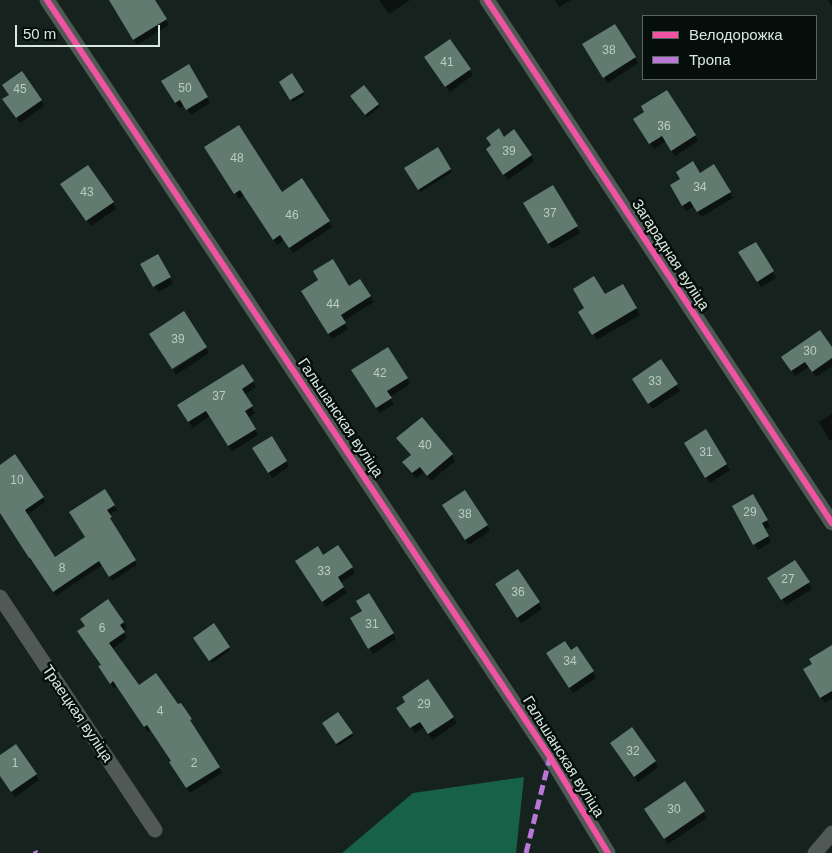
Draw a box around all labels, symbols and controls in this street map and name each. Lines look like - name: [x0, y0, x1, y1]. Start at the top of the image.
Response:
- scale bar: [18, 15, 162, 47]
- legend: [642, 15, 817, 80]
- text: 50 m: [23, 25, 56, 42]
- text: Велодорожка: [689, 26, 783, 43]
- house number: 38: [602, 44, 616, 58]
- text: Тропа: [689, 51, 730, 68]
- house number: 41: [440, 56, 454, 70]
- house number: 50: [178, 82, 192, 96]
- house number: 45: [13, 83, 27, 97]
- house number: 36: [657, 120, 671, 134]
- house number: 39: [502, 145, 516, 159]
- house number: 48: [230, 152, 244, 166]
- house number: 34: [693, 181, 707, 195]
- house number: 43: [80, 186, 94, 200]
- street label: Загарадная вуліца: [627, 196, 713, 314]
- house number: 37: [543, 207, 557, 221]
- house number: 46: [285, 209, 299, 223]
- house number: 44: [326, 298, 340, 312]
- house number: 39: [171, 333, 185, 347]
- house number: 30: [803, 345, 817, 359]
- street label: Гальшанская вуліца: [293, 355, 387, 481]
- house number: 42: [373, 367, 387, 381]
- house number: 33: [648, 375, 662, 389]
- house number: 37: [212, 390, 226, 404]
- house number: 40: [418, 439, 432, 453]
- house number: 31: [699, 446, 713, 460]
- house number: 10: [10, 474, 24, 488]
- house number: 29: [743, 506, 757, 520]
- house number: 38: [458, 508, 472, 522]
- house number: 8: [59, 562, 65, 576]
- house number: 33: [317, 565, 331, 579]
- house number: 27: [781, 573, 795, 587]
- house number: 36: [511, 586, 525, 600]
- house number: 31: [365, 618, 379, 632]
- house number: 6: [99, 622, 105, 636]
- house number: 34: [563, 655, 577, 669]
- street label: Траецкая вуліца: [38, 662, 116, 766]
- street label: Гальшанская вуліца: [518, 693, 608, 821]
- house number: 29: [417, 698, 431, 712]
- house number: 4: [157, 705, 163, 719]
- house number: 32: [626, 745, 640, 759]
- house number: 1: [12, 757, 18, 771]
- house number: 2: [191, 757, 197, 771]
- house number: 30: [667, 803, 681, 817]

